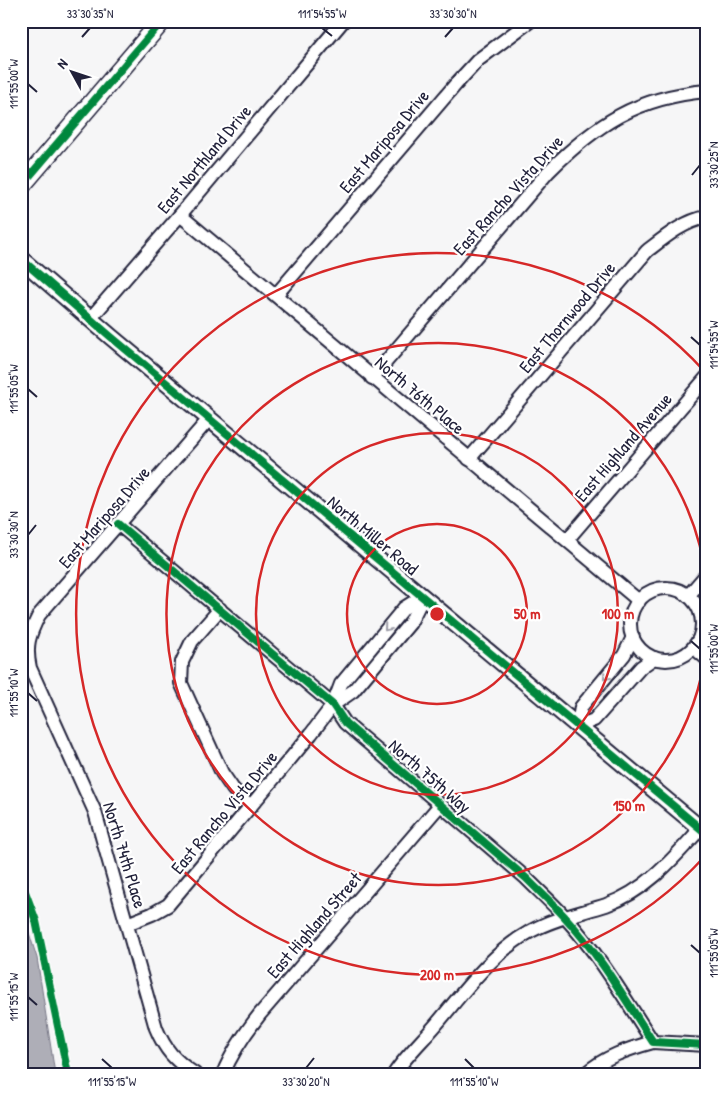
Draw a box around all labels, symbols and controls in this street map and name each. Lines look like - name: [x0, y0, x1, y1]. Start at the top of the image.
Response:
- text: 33°30'35"N: [67, 5, 113, 22]
- text: 111°54'55"W: [298, 5, 347, 22]
- text: 33°30'30"N: [429, 5, 477, 22]
- north arrow: [48, 48, 98, 98]
- text: N: [52, 54, 72, 72]
- text: 111°55'00"W: [5, 59, 22, 109]
- street label: East Mariposa Drive: [333, 84, 435, 198]
- street label: East Northland Drive: [151, 99, 257, 219]
- street label: East Rancho Vista Drive: [447, 129, 569, 261]
- text: 33°30'25"N: [705, 142, 722, 188]
- street label: East Thornwood Drive: [513, 256, 621, 378]
- text: 111°54'55"W: [705, 320, 722, 369]
- street label: North 76th Place: [370, 350, 470, 440]
- text: 111°55'05"W: [5, 364, 22, 414]
- street label: East Highland Avenue: [569, 387, 677, 507]
- street label: East Mariposa Drive: [53, 461, 155, 573]
- street label: North Miller Road: [322, 489, 424, 581]
- text: 33°30'30"N: [5, 511, 22, 559]
- text: 50 m: [514, 603, 540, 624]
- text: 100 m: [602, 603, 634, 624]
- centre of rings: [428, 605, 446, 623]
- one-way arrow: [384, 622, 392, 631]
- text: 111°55'00"W: [705, 624, 722, 674]
- text: 111°55'10"W: [5, 668, 22, 717]
- one-way arrow: [603, 671, 612, 680]
- street label: North 75th Way: [383, 733, 477, 819]
- street label: East Rancho Vista Drive: [165, 745, 283, 879]
- text: 150 m: [613, 795, 645, 816]
- street label: North 74th Place: [97, 799, 153, 911]
- street label: East Highland Street: [261, 866, 368, 984]
- text: 111°55'05"W: [705, 928, 722, 978]
- text: 200 m: [420, 964, 454, 985]
- text: 111°55'15"W: [5, 972, 22, 1021]
- text: 111°55'15"W: [88, 1073, 137, 1090]
- text: 33°30'20"N: [282, 1073, 330, 1090]
- text: 111°55'10"W: [450, 1073, 499, 1090]

